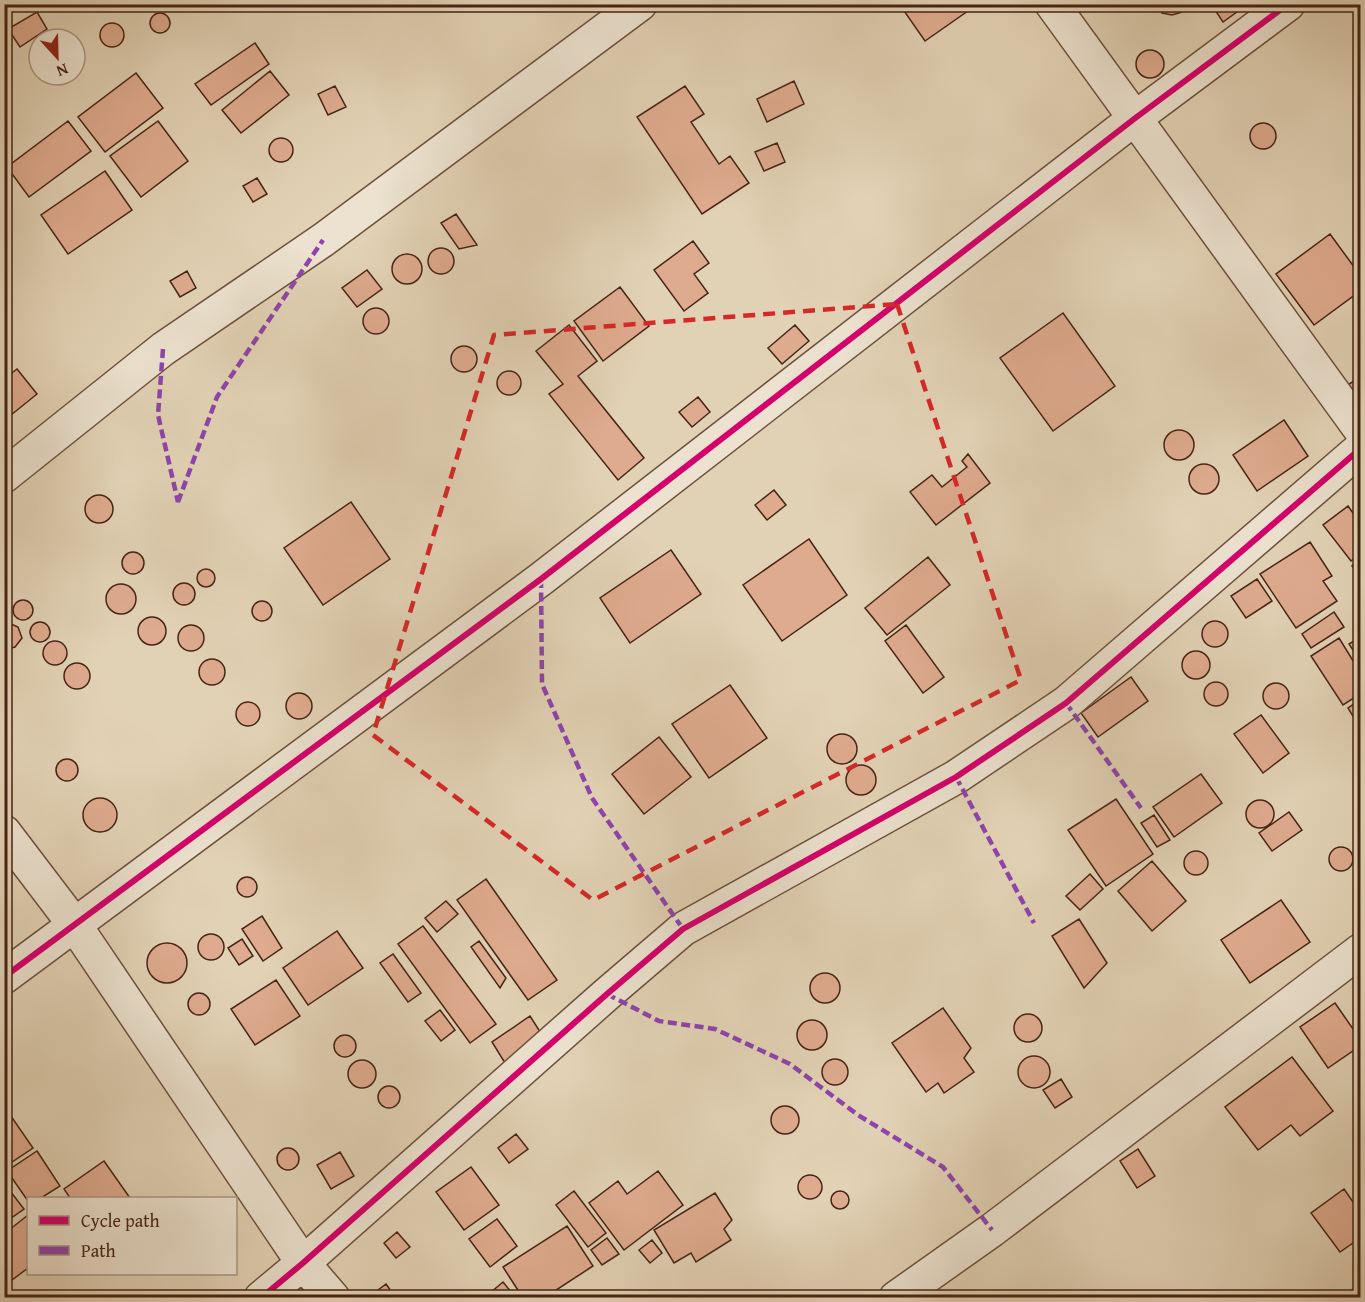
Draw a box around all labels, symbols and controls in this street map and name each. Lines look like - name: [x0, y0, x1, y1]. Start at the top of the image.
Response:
- north arrow: [27, 27, 87, 87]
- text: N: [53, 58, 72, 84]
- legend: [27, 1197, 237, 1275]
- text: Cycle path: [81, 1207, 160, 1234]
- text: Path: [81, 1237, 116, 1264]

